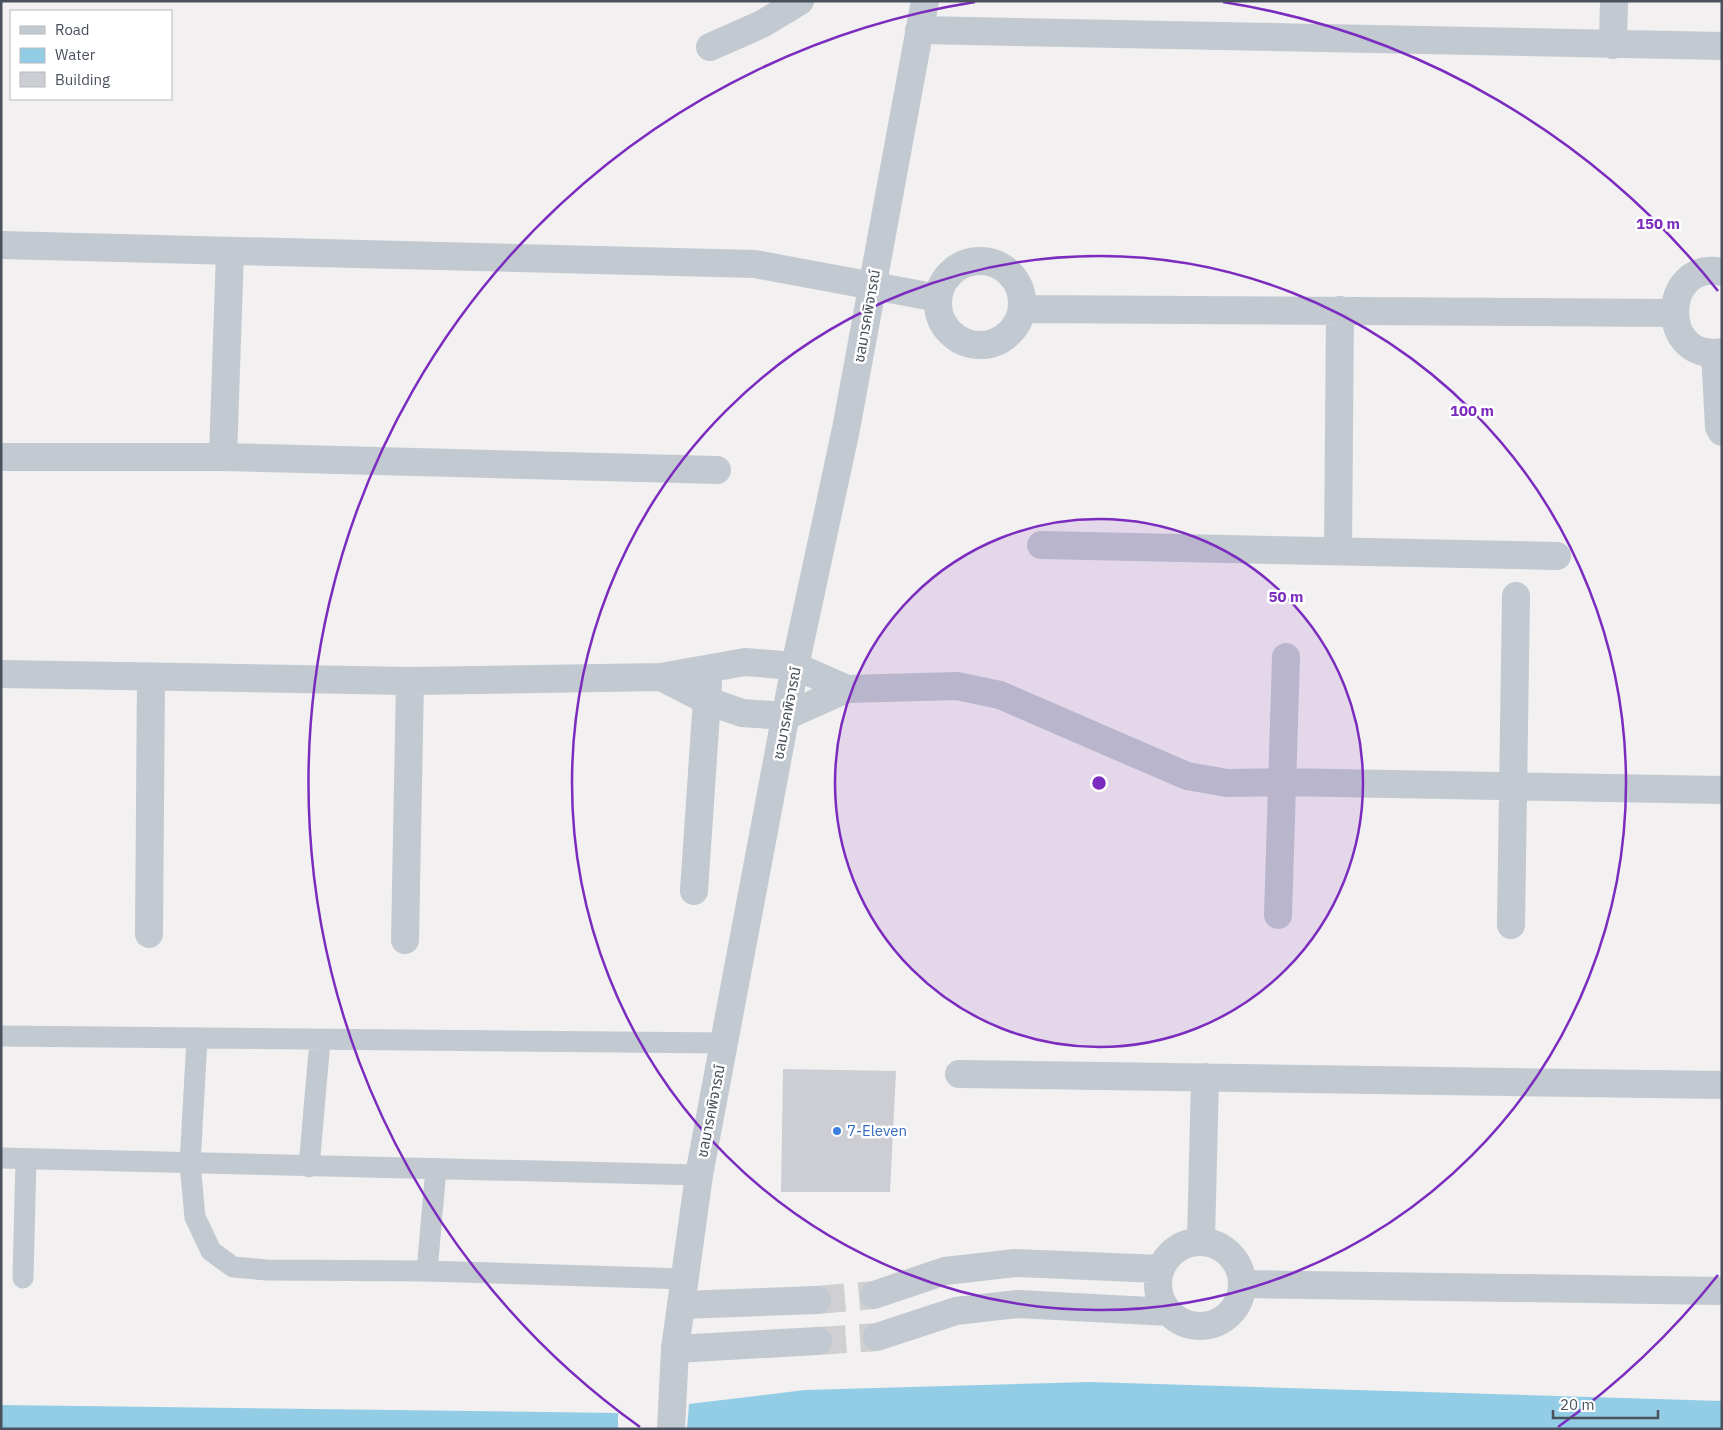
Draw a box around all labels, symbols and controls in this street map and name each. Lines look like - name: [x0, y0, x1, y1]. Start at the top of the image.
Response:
- legend: [10, 10, 172, 100]
- text: Road: [55, 20, 90, 39]
- text: Water: [55, 45, 96, 64]
- text: Building: [55, 70, 110, 89]
- text: 150 m: [1636, 214, 1680, 233]
- street label: ชลมารคพิจารณ์: [849, 268, 884, 364]
- text: 100 m: [1450, 401, 1494, 420]
- text: 50 m: [1269, 587, 1303, 606]
- street label: ชลมารคพิจารณ์: [768, 665, 805, 761]
- centre of rings: [1090, 774, 1108, 792]
- street label: ชลมารคพิจารณ์: [692, 1063, 729, 1159]
- place label: 7-Eleven: [847, 1121, 907, 1140]
- marker: 7-Eleven: [831, 1125, 843, 1137]
- scale bar: [1553, 1388, 1658, 1420]
- text: 20 m: [1560, 1395, 1595, 1414]

